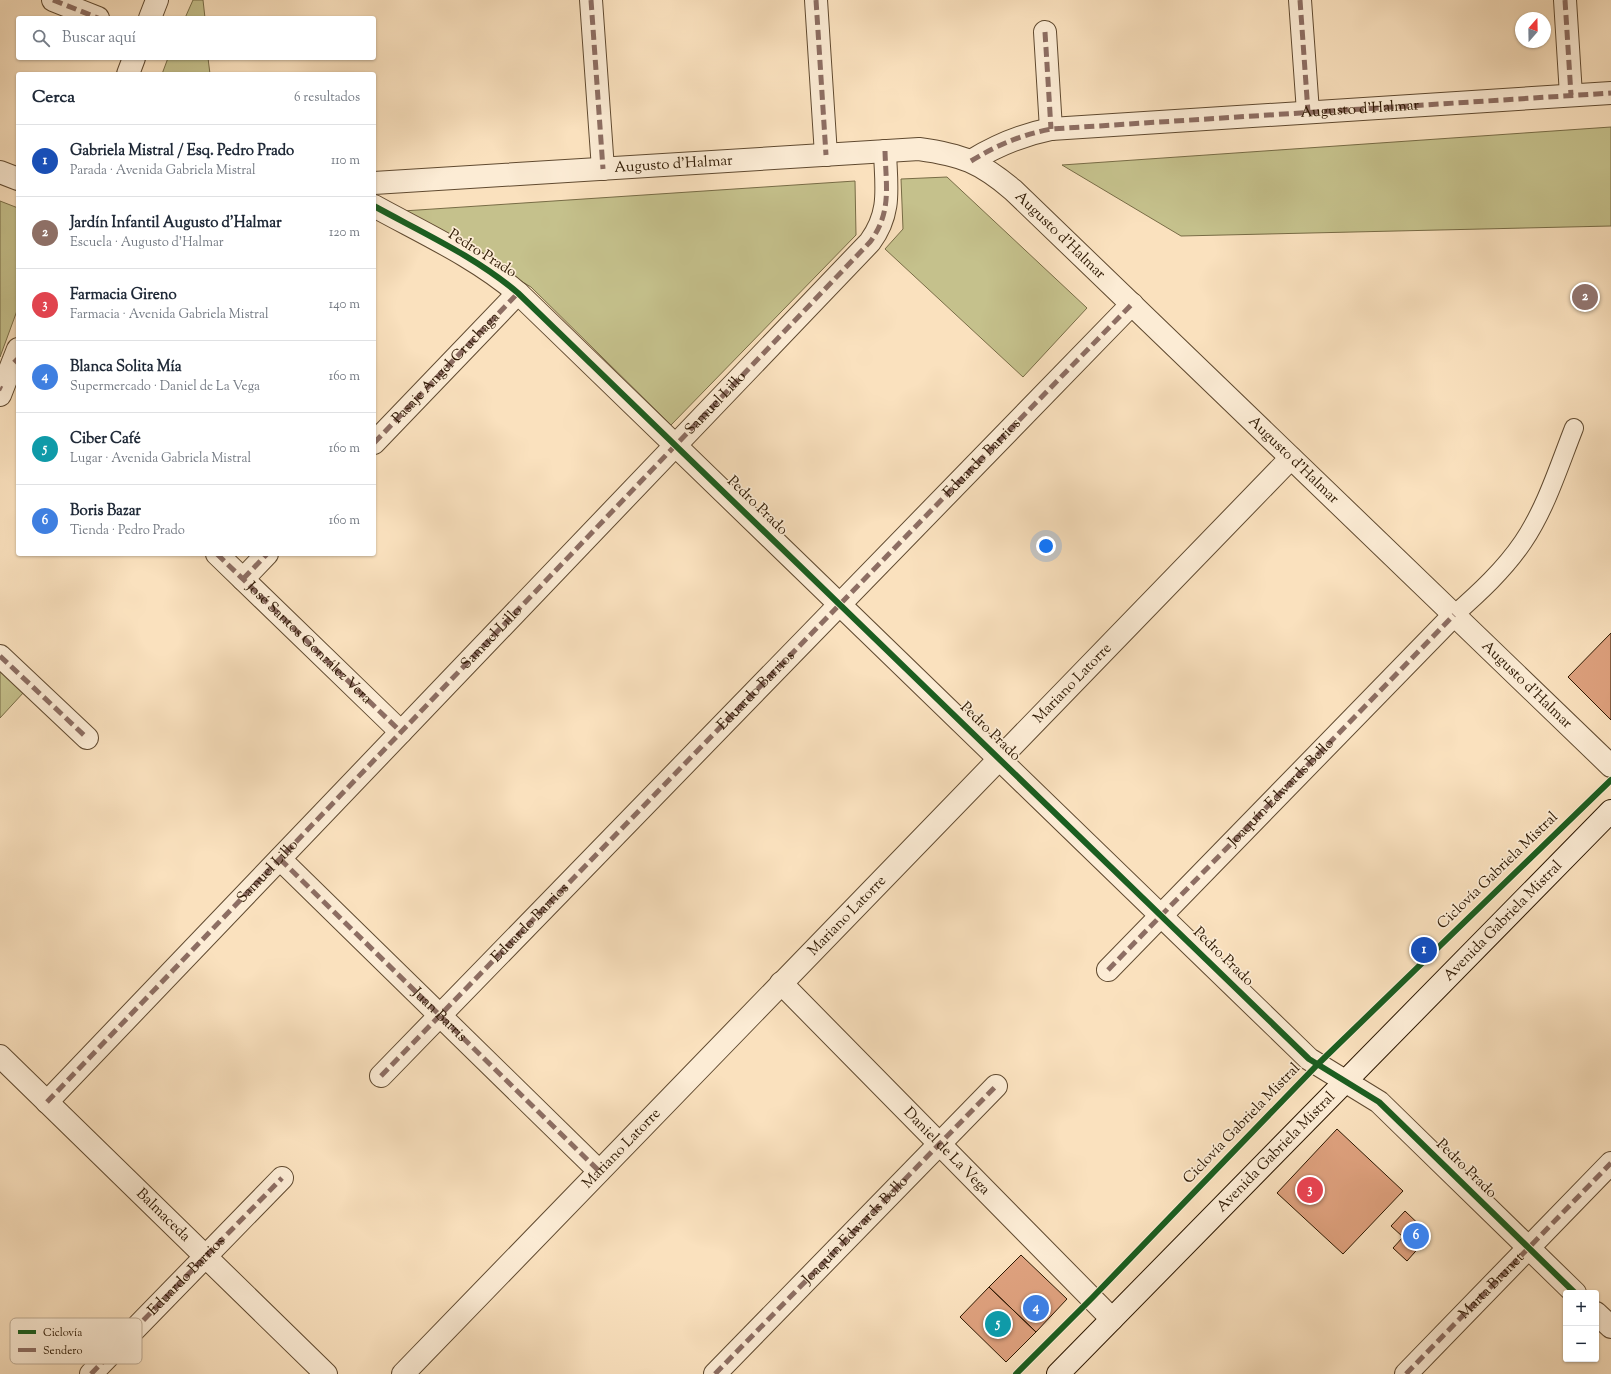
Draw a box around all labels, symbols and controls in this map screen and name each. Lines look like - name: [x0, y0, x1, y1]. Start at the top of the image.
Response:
- north arrow: [1515, 12, 1551, 48]
- search box: [16, 16, 376, 60]
- icon: search: [30, 27, 52, 49]
- text: Buscar aquí: [62, 28, 136, 49]
- text: Cerca: [32, 86, 75, 110]
- text: 6 resultados: [294, 89, 360, 107]
- street label: Augusto d'Halmar: [1300, 95, 1420, 123]
- text: Gabriela Mistral / Esq. Pedro Prado: [70, 141, 294, 162]
- street label: Augusto d'Halmar: [613, 150, 734, 178]
- text: 1: [43, 152, 47, 170]
- text: 110 m: [331, 152, 360, 170]
- text: Parada · Avenida Gabriela Mistral: [70, 162, 256, 180]
- street label: Augusto d'Halmar: [1010, 187, 1110, 284]
- text: Jardín Infantil Augusto d'Halmar: [70, 213, 282, 234]
- text: 2: [42, 224, 48, 242]
- text: 120 m: [329, 224, 360, 242]
- street label: Pedro Prado: [444, 225, 520, 283]
- text: Escuela · Augusto d'Halmar: [70, 234, 224, 252]
- pin: 2: [1572, 282, 1598, 312]
- text: Farmacia Gireno: [70, 285, 177, 306]
- text: 3: [42, 296, 48, 314]
- text: 140 m: [329, 296, 360, 314]
- text: Farmacia · Avenida Gabriela Mistral: [70, 306, 269, 324]
- street label: Pasaje Angel Cruchaga: [387, 307, 505, 428]
- text: Blanca Solita Mía: [70, 357, 182, 378]
- street label: Samuel Lillo: [680, 367, 751, 440]
- text: 4: [42, 368, 48, 386]
- text: 160 m: [329, 368, 360, 386]
- text: Supermercado · Daniel de La Vega: [70, 378, 260, 396]
- street label: Augusto d'Halmar: [1243, 411, 1344, 509]
- street label: Eduardo Barrios: [938, 414, 1026, 503]
- text: Ciber Café: [70, 429, 141, 450]
- text: 5: [43, 440, 47, 458]
- text: 160 m: [329, 440, 360, 458]
- text: Lugar · Avenida Gabriela Mistral: [70, 450, 251, 468]
- street label: Pedro Prado: [722, 472, 792, 540]
- text: Boris Bazar: [70, 501, 141, 522]
- text: 6: [42, 512, 48, 530]
- text: 160 m: [329, 512, 360, 530]
- text: Tienda · Pedro Prado: [70, 522, 185, 540]
- your location: [1036, 536, 1056, 556]
- street label: José Santos González Vera: [241, 576, 377, 709]
- street label: Samuel Lillo: [456, 601, 527, 674]
- street label: Augusto d'Halmar: [1477, 636, 1577, 734]
- street label: Mariano Latorre: [1029, 638, 1117, 728]
- street label: Eduardo Barrios: [712, 646, 800, 735]
- street label: Pedro Prado: [955, 698, 1025, 766]
- street label: Joaquín Edwards Bello: [1223, 734, 1339, 852]
- street label: Ciclovía Gabriela Mistral: [1433, 808, 1563, 934]
- street label: Samuel Lillo: [232, 835, 303, 908]
- street label: Avenida Gabriela Mistral: [1439, 856, 1567, 986]
- street label: Mariano Latorre: [803, 871, 891, 961]
- street label: Eduardo Barrios: [486, 878, 574, 967]
- street label: Pedro Prado: [1188, 923, 1258, 991]
- pin: 1: [1411, 935, 1437, 965]
- street label: Juan Barris: [406, 982, 472, 1047]
- street label: Ciclovía Gabriela Mistral: [1179, 1059, 1305, 1189]
- street label: Avenida Gabriela Mistral: [1212, 1087, 1340, 1217]
- street label: Daniel de La Vega: [899, 1103, 995, 1200]
- street label: Mariano Latorre: [577, 1104, 666, 1194]
- street label: Pedro Prado: [1431, 1135, 1501, 1203]
- street label: Joaquín Edwards Bello: [797, 1171, 913, 1290]
- pin: 3: [1297, 1175, 1323, 1205]
- street label: Balmaceda: [131, 1184, 195, 1247]
- pin: 6: [1403, 1221, 1429, 1251]
- street label: Eduardo Barrios: [143, 1231, 230, 1320]
- street label: Marta Brunet: [1454, 1248, 1529, 1324]
- map controls: [1563, 1290, 1599, 1362]
- button: +: [1563, 1290, 1599, 1326]
- pin: 4: [1023, 1293, 1049, 1323]
- pin: 5: [985, 1309, 1011, 1339]
- legend: [10, 1318, 142, 1364]
- text: Ciclovía: [43, 1325, 82, 1341]
- button: −: [1563, 1326, 1599, 1362]
- text: Sendero: [43, 1343, 82, 1359]

